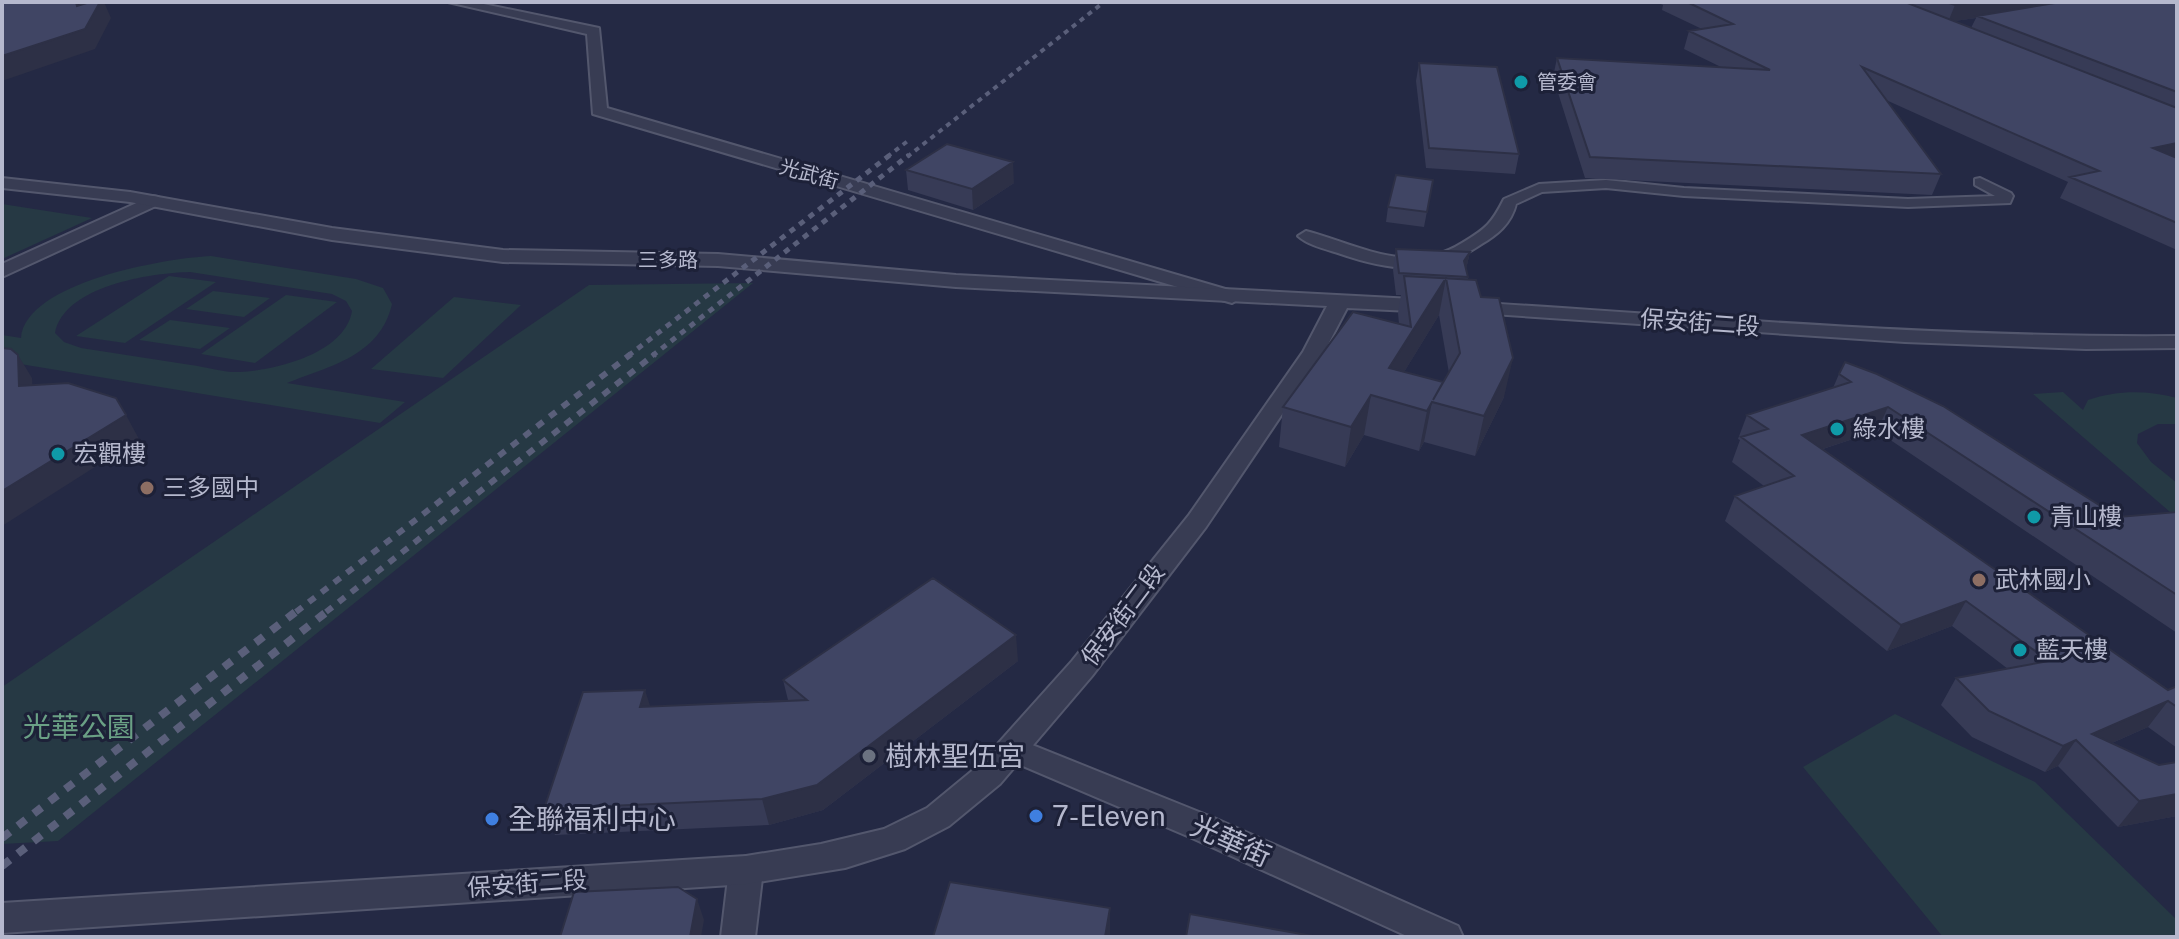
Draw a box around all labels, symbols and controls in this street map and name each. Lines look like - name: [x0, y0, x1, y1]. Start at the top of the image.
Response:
- place label: 管委會: [1537, 70, 1597, 94]
- marker: 管委會: [1512, 73, 1530, 91]
- street label: 光武街: [777, 154, 841, 194]
- street label: 三多路: [638, 248, 698, 272]
- street label: 保安街二段: [1639, 304, 1761, 340]
- place label: 綠水樓: [1853, 414, 1925, 442]
- marker: 綠水樓: [1828, 420, 1846, 438]
- place label: 宏觀樓: [74, 439, 146, 467]
- marker: 宏觀樓: [49, 445, 67, 463]
- place label: 三多國中: [163, 473, 259, 501]
- marker: 三多國中: [138, 479, 156, 497]
- place label: 青山樓: [2050, 502, 2122, 530]
- marker: 青山樓: [2025, 508, 2043, 526]
- street label: 保安街二段: [1075, 558, 1169, 671]
- place label: 武林國小: [1995, 565, 2091, 593]
- marker: 武林國小: [1970, 571, 1988, 589]
- place label: 藍天樓: [2036, 635, 2108, 663]
- marker: 藍天樓: [2011, 641, 2029, 659]
- park label: 光華公園: [23, 710, 135, 743]
- place label: 樹林聖伍宮: [885, 739, 1025, 772]
- marker: 樹林聖伍宮: [860, 747, 878, 765]
- place label: 7-Eleven: [1052, 799, 1166, 832]
- place label: 全聯福利中心: [508, 802, 676, 835]
- marker: 7-Eleven: [1027, 807, 1045, 825]
- street label: 光華街: [1186, 808, 1276, 873]
- marker: 全聯福利中心: [483, 810, 501, 828]
- street label: 保安街二段: [466, 865, 588, 901]

